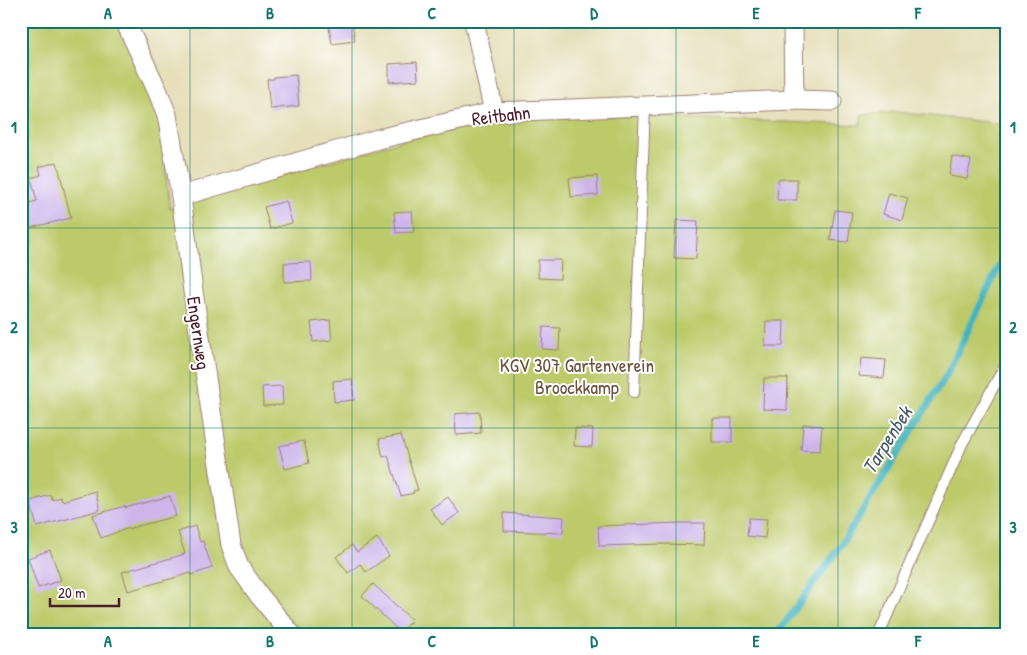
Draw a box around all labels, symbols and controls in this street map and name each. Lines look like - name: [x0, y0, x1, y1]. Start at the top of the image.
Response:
- text: A: [104, 2, 112, 24]
- text: B: [266, 2, 274, 24]
- text: C: [428, 2, 437, 24]
- text: D: [590, 2, 598, 24]
- text: E: [752, 2, 760, 24]
- text: F: [914, 2, 922, 24]
- street label: Reitbahn: [470, 99, 532, 131]
- text: 1: [11, 116, 17, 138]
- text: 1: [1010, 116, 1016, 138]
- street label: Engernweg: [181, 295, 217, 371]
- text: 2: [10, 316, 18, 338]
- text: 2: [1009, 316, 1017, 338]
- park label: KGV 307 Gartenverein Broockkamp: [500, 352, 654, 400]
- water label: Tarpenbek: [855, 399, 920, 479]
- text: 3: [10, 516, 18, 538]
- text: 3: [1009, 516, 1017, 538]
- scale bar: [50, 575, 119, 607]
- text: 20 m: [58, 582, 85, 603]
- text: A: [104, 630, 112, 652]
- text: B: [266, 630, 274, 652]
- text: C: [428, 630, 437, 652]
- text: D: [590, 630, 598, 652]
- text: E: [752, 630, 760, 652]
- text: F: [914, 630, 922, 652]

